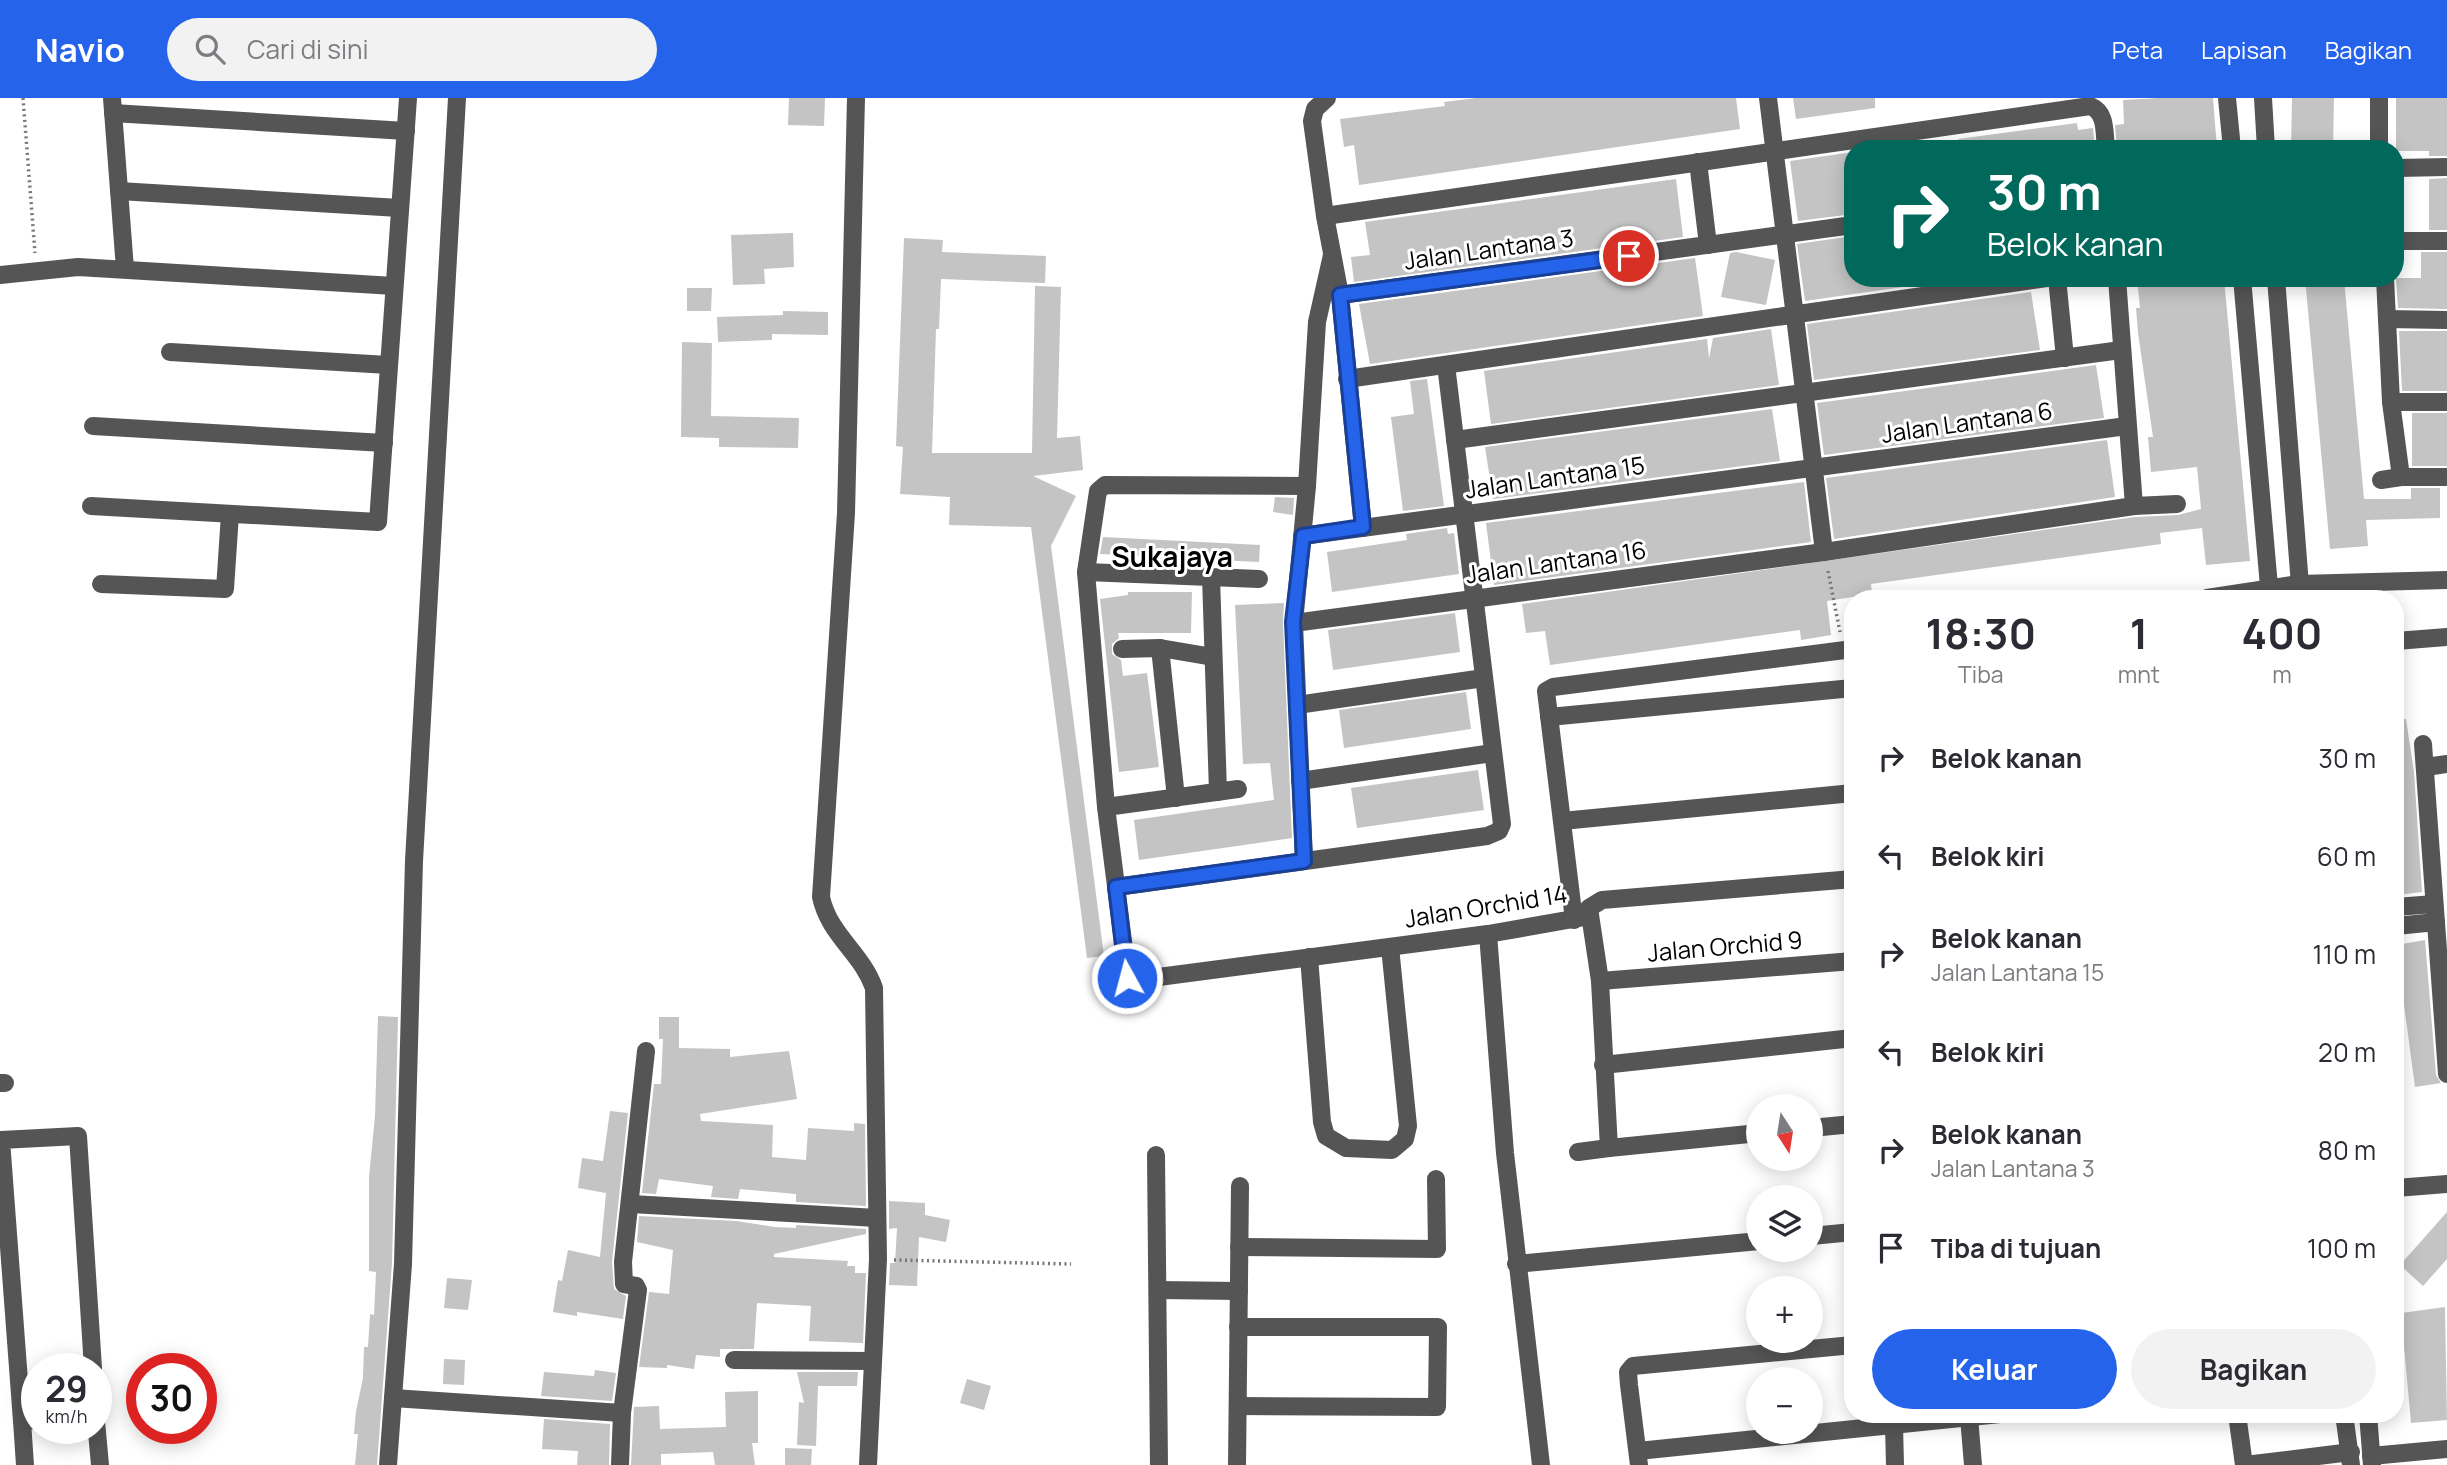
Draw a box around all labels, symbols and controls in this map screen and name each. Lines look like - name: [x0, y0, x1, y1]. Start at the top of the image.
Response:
- search box: [167, 18, 657, 81]
- text: Navio: [35, 27, 125, 72]
- icon: search: [191, 30, 229, 68]
- text: Cari di sini: [247, 31, 369, 67]
- text: Peta: [2112, 33, 2163, 66]
- text: Lapisan: [2201, 33, 2287, 66]
- text: Bagikan: [2325, 33, 2412, 66]
- text: 30 m: [1987, 158, 2102, 225]
- icon: right: [1872, 168, 1963, 259]
- street label: Jalan Lantana 3: [1402, 220, 1576, 277]
- text: Belok kanan: [1987, 222, 2163, 266]
- pin: [1599, 226, 1659, 286]
- icon: arrive: [1610, 237, 1648, 275]
- street label: Jalan Lantana 6: [1879, 393, 2055, 450]
- street label: Jalan Lantana 15: [1463, 448, 1647, 505]
- street label: Jalan Lantana 16: [1463, 533, 1648, 591]
- district label: Sukajaya: [1111, 537, 1233, 575]
- text: 18:30: [1926, 604, 2036, 662]
- text: 1: [2130, 604, 2148, 662]
- text: 400: [2242, 604, 2322, 662]
- text: Tiba: [1958, 658, 2004, 690]
- text: mnt: [2118, 658, 2160, 690]
- text: m: [2272, 658, 2292, 690]
- icon: right: [1872, 739, 1910, 777]
- text: Belok kanan: [1931, 740, 2082, 776]
- text: 30 m: [2319, 740, 2376, 776]
- icon: left: [1872, 837, 1910, 875]
- text: Belok kiri: [1931, 838, 2045, 874]
- text: 60 m: [2317, 838, 2376, 874]
- street label: Jalan Orchid 14: [1402, 876, 1569, 935]
- text: Belok kanan: [1931, 920, 2082, 956]
- street label: Jalan Orchid 9: [1646, 922, 1804, 969]
- icon: right: [1872, 935, 1910, 973]
- text: 110 m: [2313, 936, 2376, 972]
- position arrow: [1090, 941, 1164, 1015]
- text: Jalan Lantana 15: [1931, 956, 2104, 988]
- icon: left: [1872, 1033, 1910, 1071]
- text: Belok kiri: [1931, 1034, 2045, 1070]
- text: 20 m: [2318, 1034, 2376, 1070]
- north arrow: [1746, 1094, 1824, 1171]
- map controls: [1746, 1094, 1823, 1444]
- text: Belok kanan: [1931, 1116, 2082, 1152]
- icon: right: [1872, 1131, 1910, 1169]
- text: 80 m: [2318, 1132, 2376, 1168]
- text: Jalan Lantana 3: [1931, 1152, 2095, 1184]
- button: layers: [1746, 1185, 1823, 1262]
- icon: arrive: [1872, 1229, 1910, 1267]
- text: Tiba di tujuan: [1931, 1230, 2101, 1266]
- text: 100 m: [2307, 1230, 2376, 1266]
- button: +: [1746, 1276, 1823, 1353]
- button: Keluar: [1872, 1329, 2117, 1409]
- button: Bagikan: [2131, 1329, 2376, 1409]
- speed limit sign: 30: [126, 1353, 217, 1444]
- text: 29: [45, 1365, 88, 1413]
- button: −: [1746, 1367, 1823, 1444]
- text: km/h: [46, 1404, 87, 1428]

